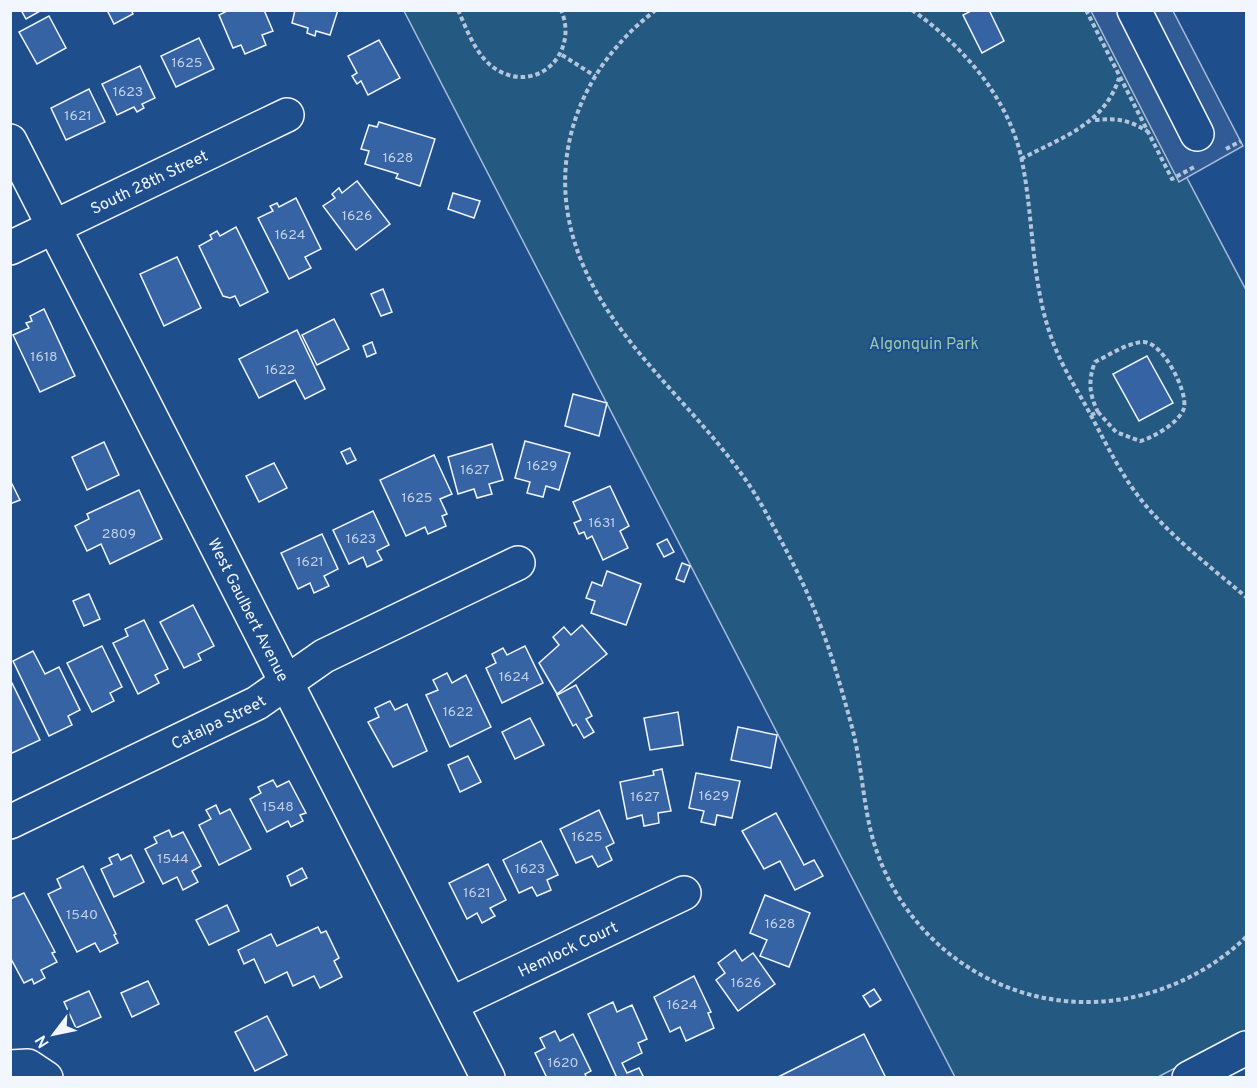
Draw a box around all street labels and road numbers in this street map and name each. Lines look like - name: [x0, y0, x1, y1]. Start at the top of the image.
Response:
- street label: South 28th Street: [88, 146, 212, 220]
- street label: West Gaulbert Avenue: [202, 535, 292, 686]
- street label: Catalpa Street: [168, 692, 271, 755]
- street label: Hemlock Court: [515, 918, 621, 983]

